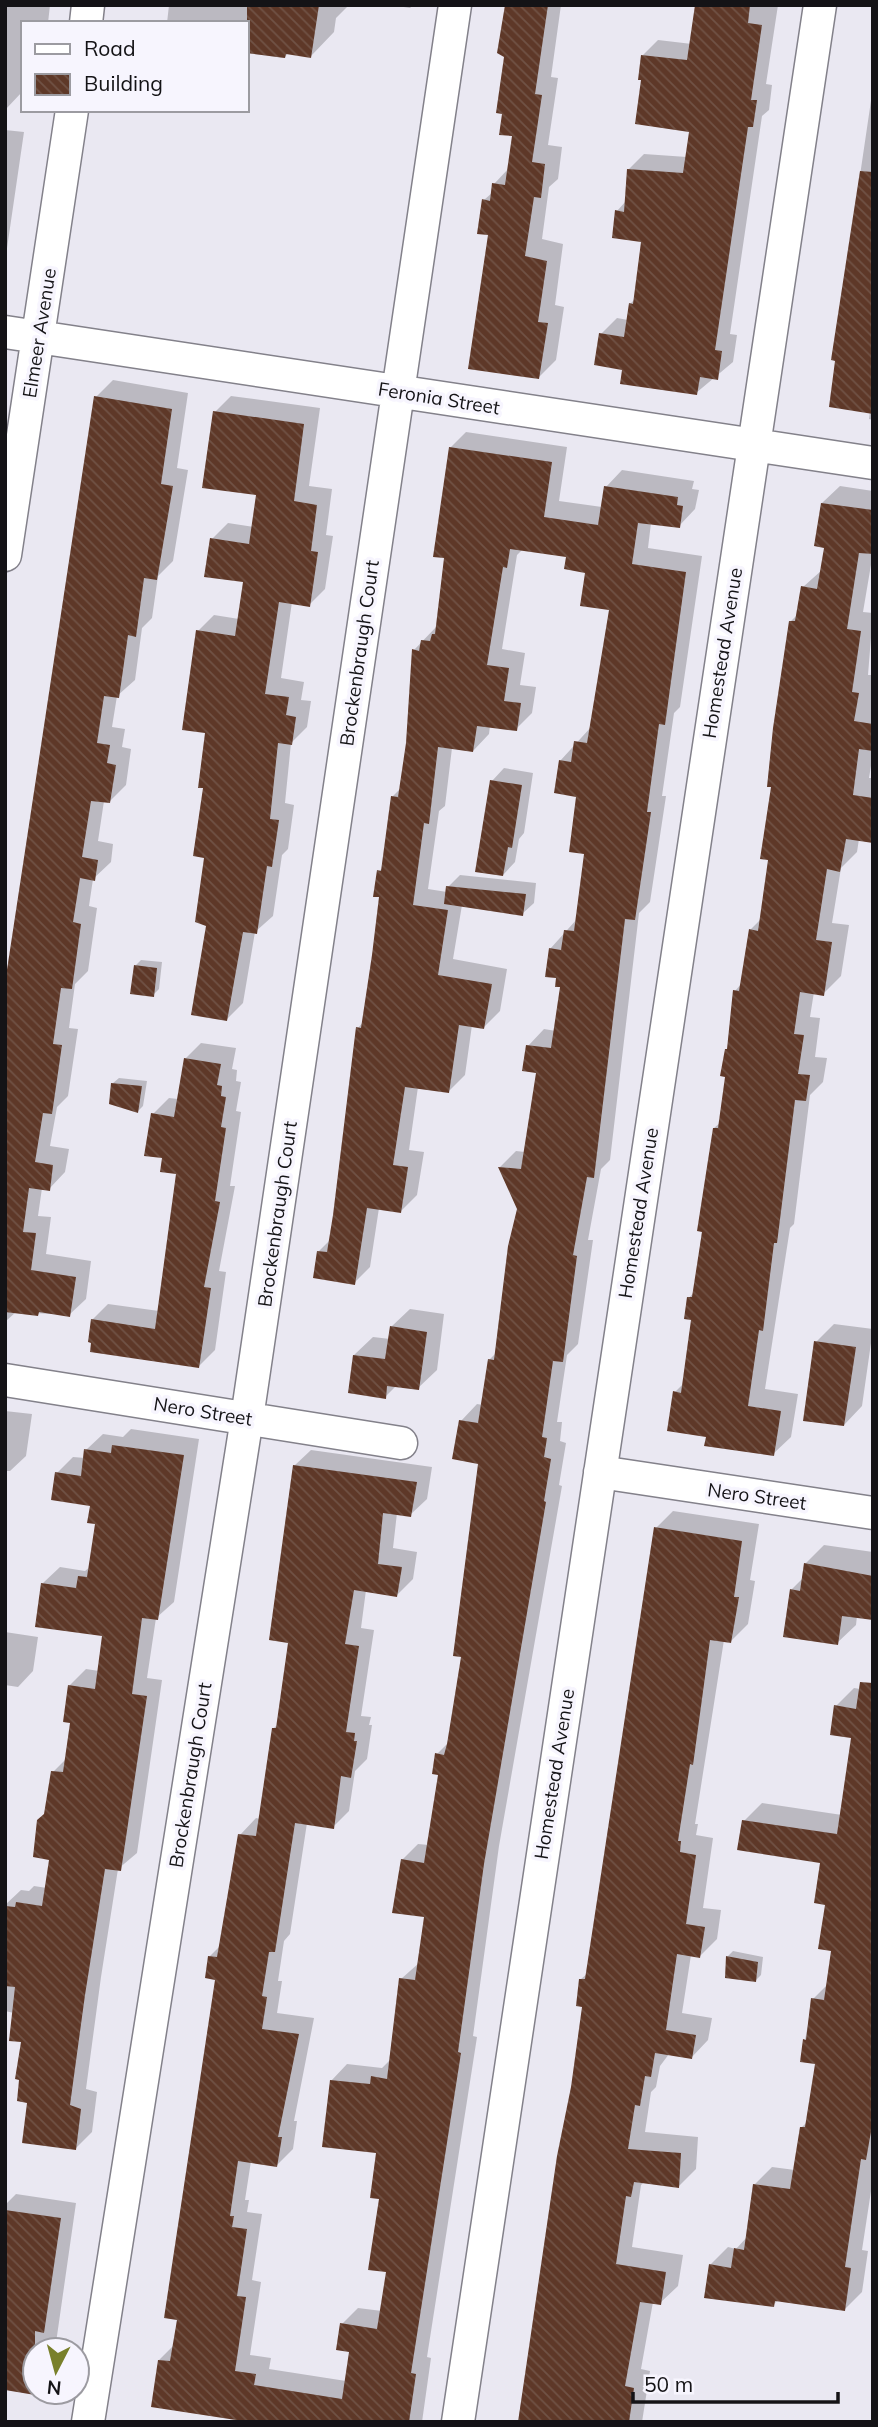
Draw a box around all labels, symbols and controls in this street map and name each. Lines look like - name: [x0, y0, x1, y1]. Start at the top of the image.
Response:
- legend: [21, 21, 248, 112]
- text: Road: [84, 35, 135, 61]
- text: Building: [84, 70, 163, 96]
- street label: Elmeer Avenue: [17, 266, 61, 400]
- street label: Feronia Street: [376, 377, 502, 420]
- street label: Brockenbraugh Court: [334, 558, 384, 747]
- street label: Homestead Avenue: [697, 566, 747, 740]
- street label: Brockenbraugh Court: [252, 1119, 302, 1308]
- street label: Homestead Avenue: [613, 1126, 663, 1300]
- street label: Nero Street: [152, 1391, 254, 1431]
- street label: Nero Street: [706, 1477, 808, 1515]
- street label: Brockenbraugh Court: [163, 1680, 217, 1869]
- street label: Homestead Avenue: [529, 1687, 579, 1861]
- north arrow: [21, 2336, 91, 2406]
- scale bar: [633, 2360, 838, 2404]
- text: 50 m: [644, 2371, 693, 2397]
- text: N: [46, 2375, 63, 2401]

